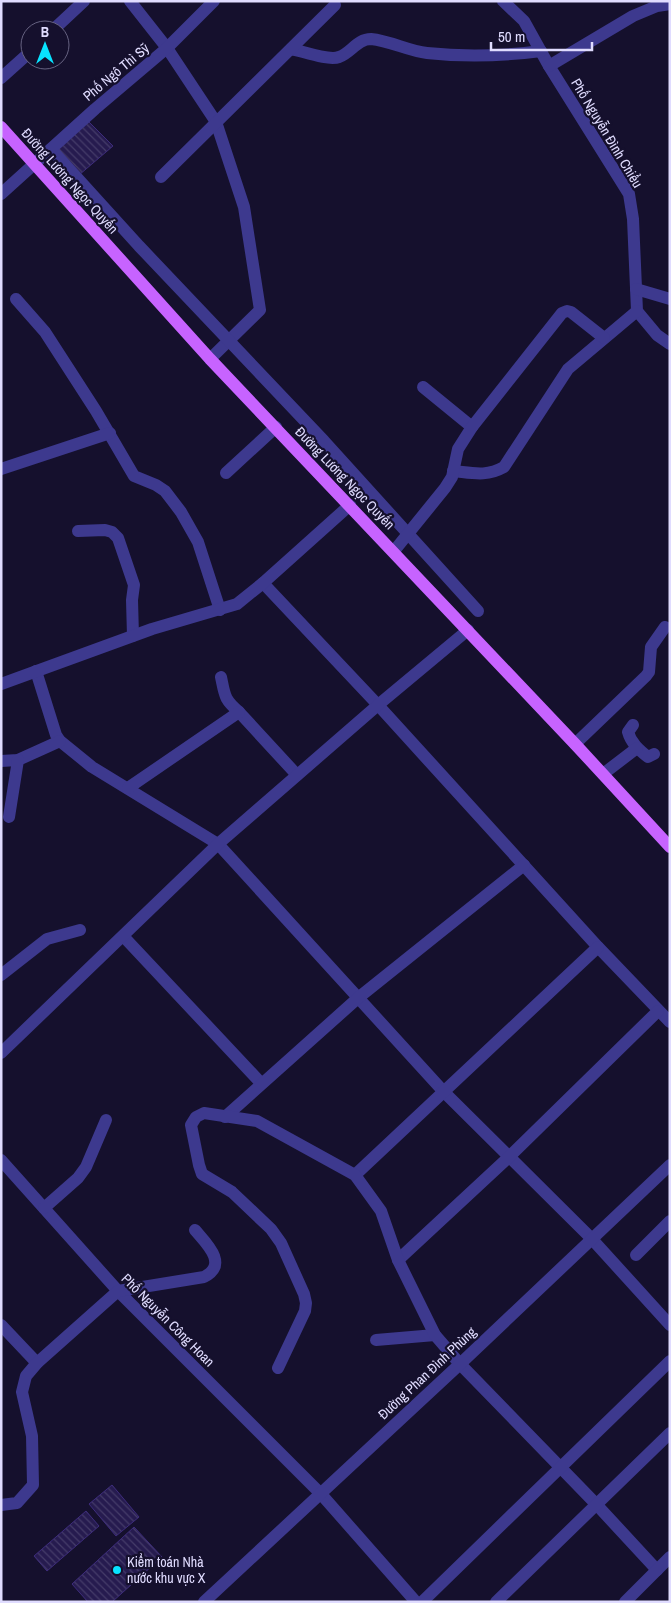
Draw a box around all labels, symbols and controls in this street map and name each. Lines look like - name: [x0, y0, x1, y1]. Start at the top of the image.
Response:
- north arrow: [20, 20, 70, 70]
- scale bar: [491, 20, 592, 52]
- text: B: [41, 23, 49, 41]
- text: 50 m: [498, 26, 525, 47]
- street label: Phố Ngô Thì Sỹ: [79, 39, 153, 105]
- street label: Phố Nguyễn Đình Chiểu: [567, 75, 647, 191]
- street label: Đường Lương Ngọc Quyến: [18, 124, 122, 238]
- street label: Đường Lương Ngọc Quyến: [291, 423, 399, 533]
- street label: Phố Nguyễn Công Hoan: [118, 1270, 218, 1370]
- street label: Đường Phan Đình Phùng: [374, 1322, 480, 1423]
- place label: Kiểm toán Nhà nước khu vực X: [127, 1553, 206, 1587]
- marker: Kiểm toán Nhà nước khu vực X: [111, 1564, 123, 1576]

